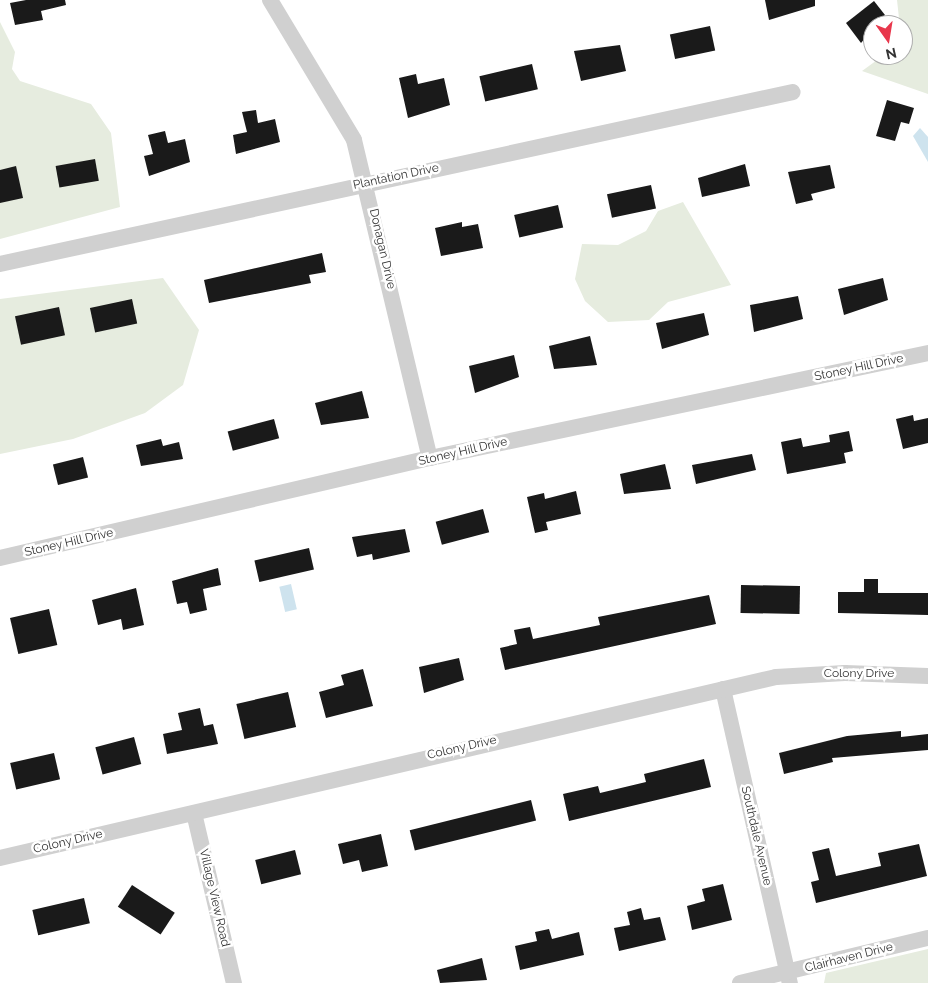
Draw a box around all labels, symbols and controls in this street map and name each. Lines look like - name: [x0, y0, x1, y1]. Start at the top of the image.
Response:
- north arrow: [863, 15, 913, 65]
- text: N: [884, 45, 898, 63]
- street label: Plantation Drive: [352, 161, 440, 193]
- street label: Donagan Drive: [366, 207, 398, 291]
- street label: Stoney Hill Drive: [813, 351, 905, 385]
- street label: Stoney Hill Drive: [417, 435, 509, 469]
- street label: Stoney Hill Drive: [23, 526, 115, 560]
- street label: Colony Drive: [824, 667, 894, 681]
- street label: Colony Drive: [426, 733, 498, 763]
- street label: Southdale Avenue: [738, 785, 774, 887]
- street label: Colony Drive: [32, 827, 104, 857]
- street label: Village View Road: [196, 847, 232, 949]
- street label: Clairhaven Drive: [804, 940, 894, 976]

